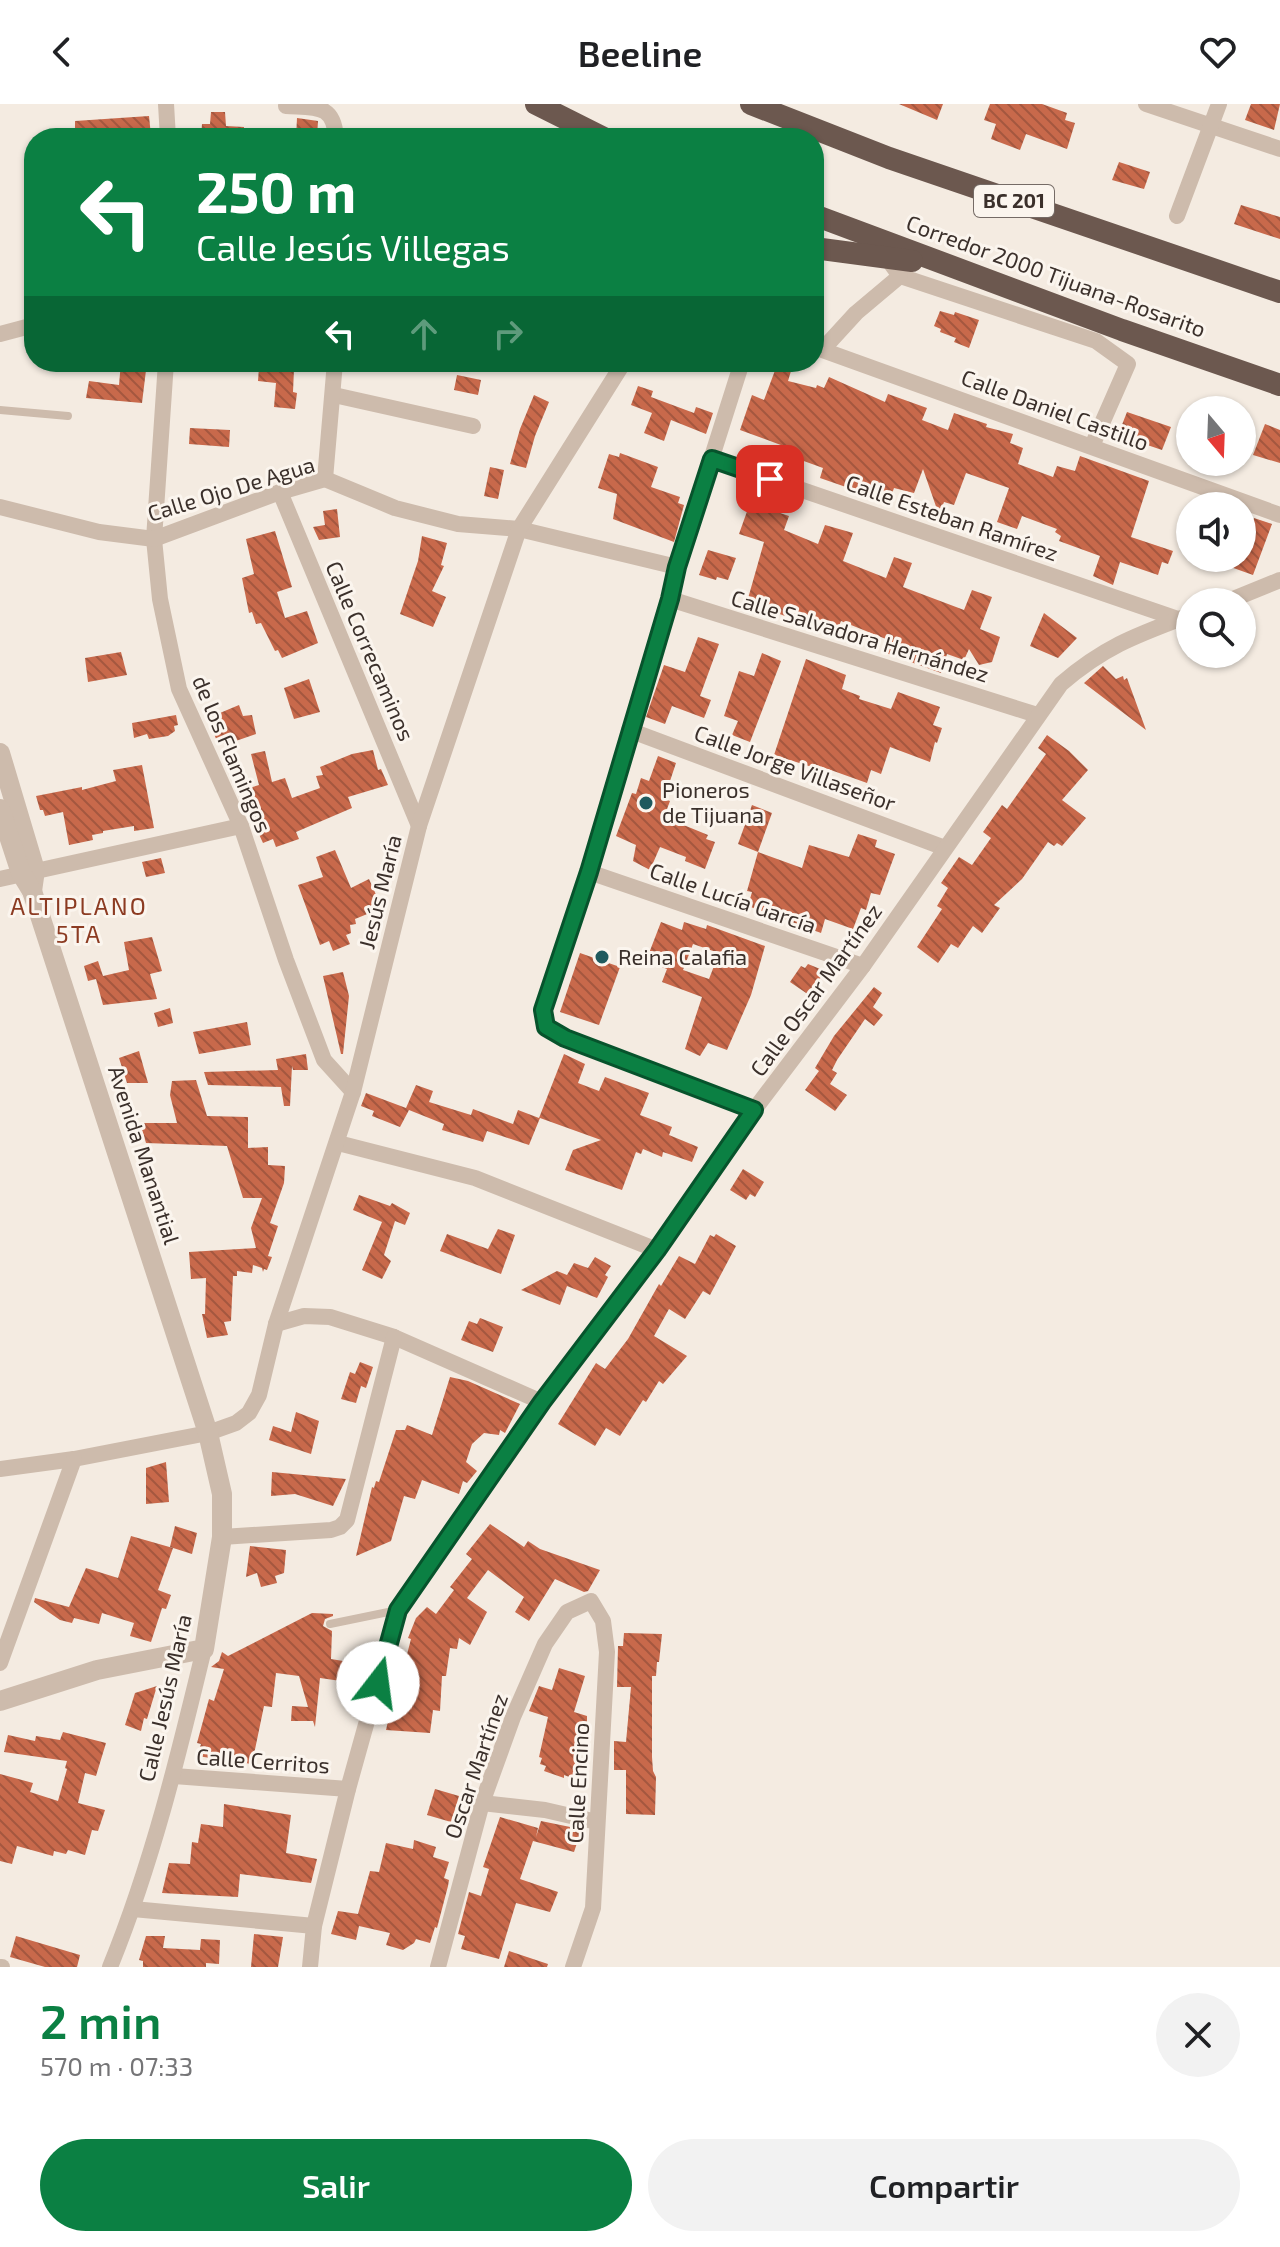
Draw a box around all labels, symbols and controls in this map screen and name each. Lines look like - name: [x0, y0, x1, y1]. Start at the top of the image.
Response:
- icon: back: [40, 30, 84, 74]
- icon: heart: [1196, 30, 1240, 74]
- text: Beeline: [578, 31, 702, 74]
- text: 250 m: [196, 157, 356, 224]
- icon: left: [64, 160, 168, 264]
- road number: BC 201: [974, 185, 1054, 217]
- street label: Corredor 2000 Tijuana-Rosarito: [903, 209, 1210, 342]
- text: Calle Jesús Villegas: [196, 225, 510, 268]
- icon: left: [318, 312, 362, 356]
- icon: ahead: [402, 312, 446, 356]
- icon: right: [486, 312, 530, 356]
- street label: Calle Daniel Castillo: [958, 363, 1152, 455]
- north arrow: [1176, 396, 1256, 476]
- map controls: [1176, 396, 1256, 668]
- pin: [736, 445, 804, 513]
- street label: Calle Ojo De Agua: [144, 450, 318, 527]
- icon: arrive: [748, 457, 792, 501]
- street label: Calle Esteban Ramírez: [843, 469, 1062, 566]
- button: sound: [1176, 492, 1256, 572]
- street label: Calle Correcaminos: [321, 557, 421, 744]
- street label: Calle Salvadora Hernández: [728, 583, 992, 687]
- button: search: [1176, 588, 1256, 668]
- street label: de los Flamingos: [188, 671, 278, 836]
- street label: Calle Jorge Villaseñor: [691, 719, 900, 816]
- place label: Pioneros de Tijuana: [662, 776, 764, 828]
- marker: Pioneros de Tijuana: [637, 794, 655, 812]
- street label: Jesús María: [352, 832, 406, 952]
- street label: Calle Lucía García: [647, 856, 820, 938]
- district label: ALTIPLANO 5TA: [10, 891, 148, 948]
- street label: Calle Oscar Martínez: [744, 898, 886, 1080]
- place label: Reina Calafia: [618, 943, 747, 969]
- marker: Reina Calafia: [593, 948, 611, 966]
- street label: Avenida Manantial: [104, 1062, 186, 1248]
- street label: Calle Jesús María: [132, 1612, 196, 1784]
- position arrow: [336, 1641, 420, 1725]
- street label: Oscar Martínez: [438, 1690, 512, 1842]
- street label: Calle Encino: [561, 1722, 593, 1844]
- street label: Calle Cerritos: [195, 1742, 331, 1778]
- text: 2 min: [40, 1991, 161, 2049]
- button: close: [1156, 1993, 1240, 2077]
- text: 570 m · 07:33: [40, 2050, 193, 2081]
- button: Salir: [40, 2139, 632, 2231]
- button: Compartir: [648, 2139, 1240, 2231]

